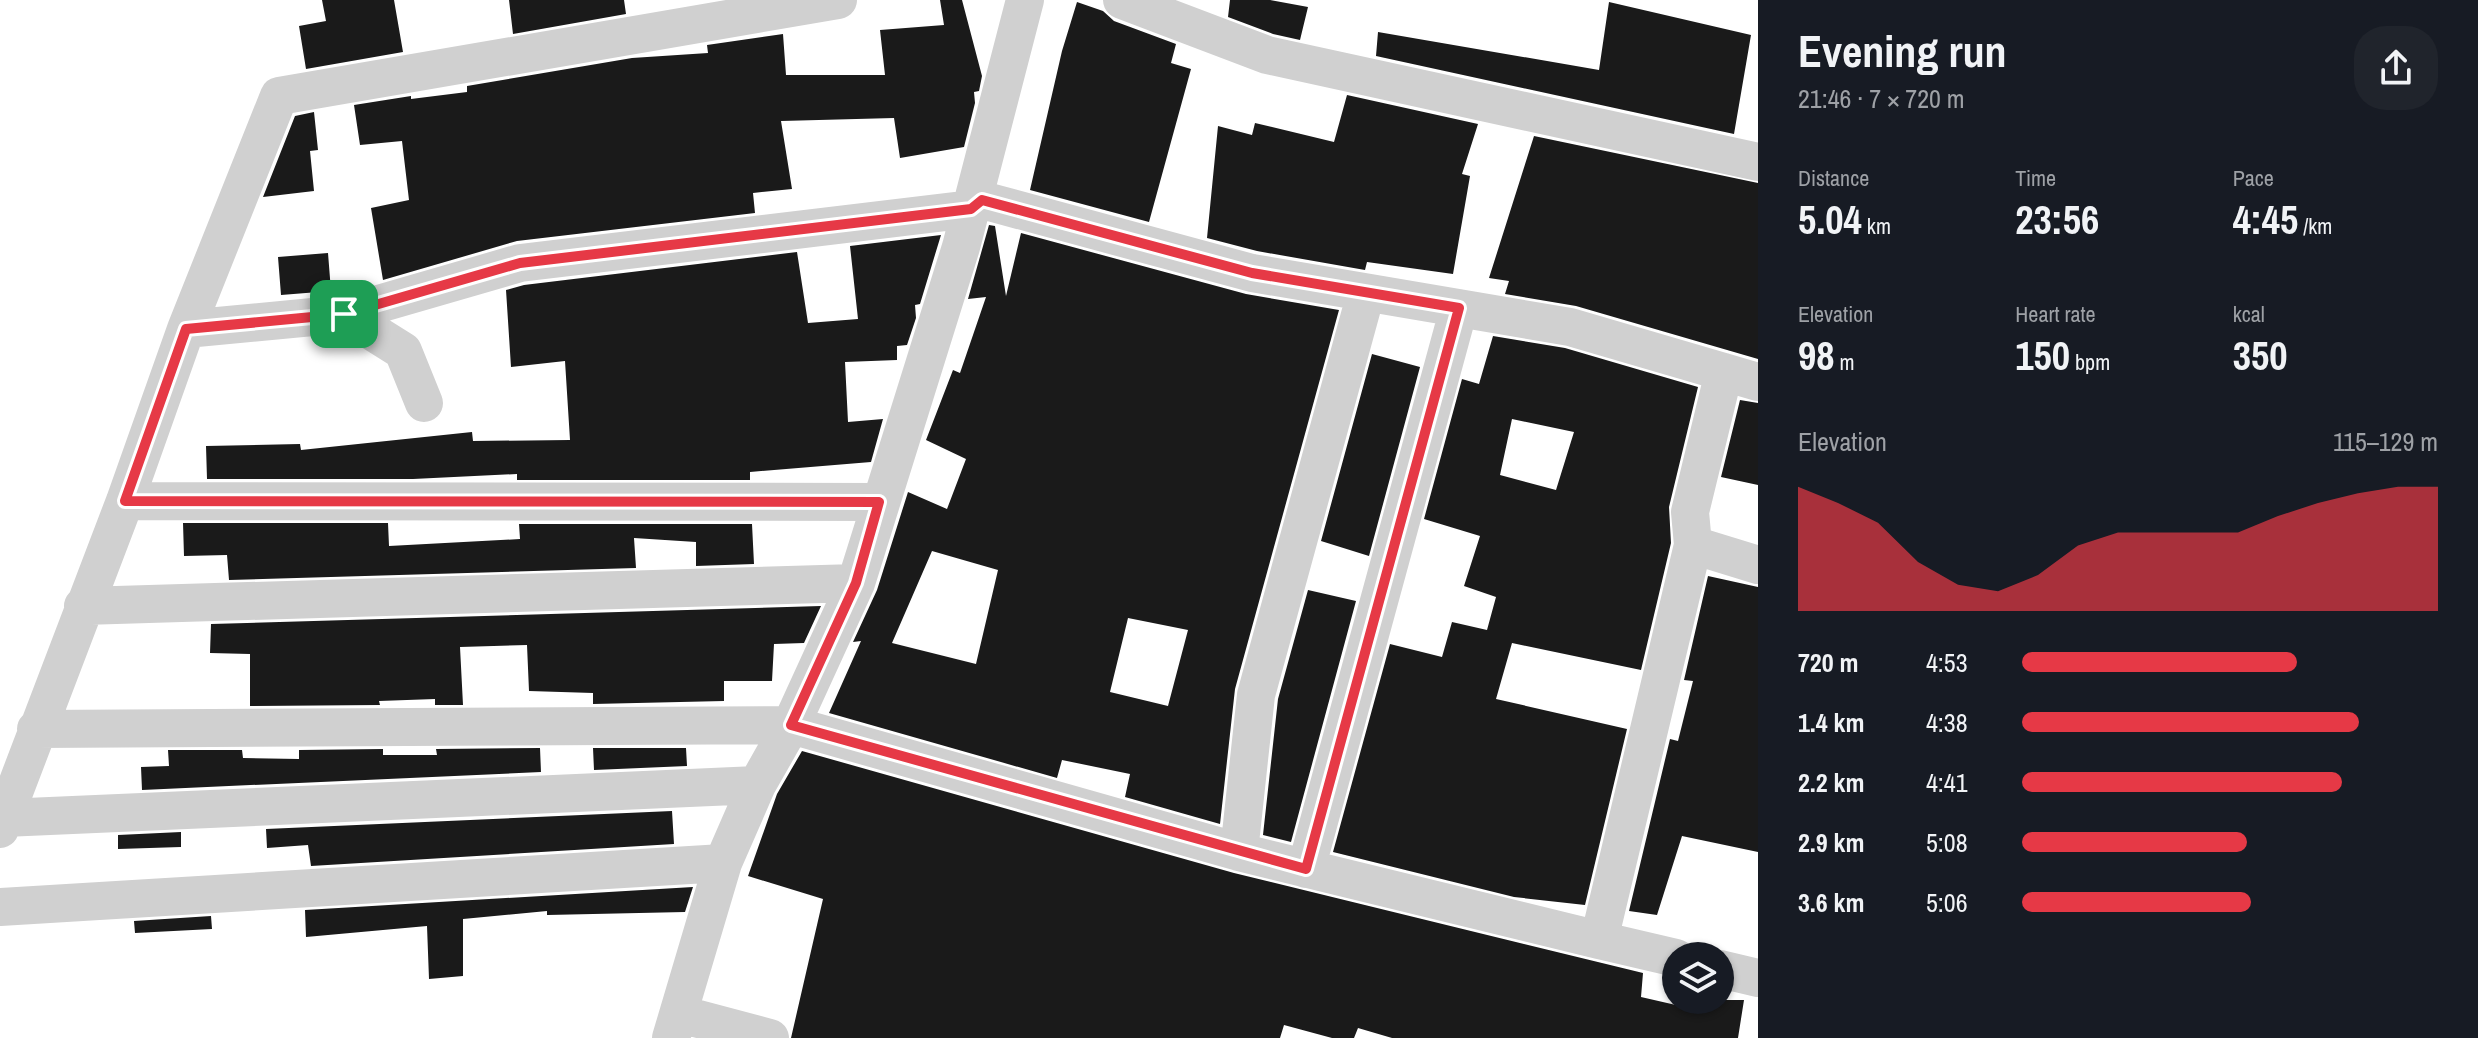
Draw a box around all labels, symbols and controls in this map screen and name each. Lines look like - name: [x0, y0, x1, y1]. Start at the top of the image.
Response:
- text: Evening run: [1798, 21, 2007, 81]
- button: share: [2354, 26, 2438, 110]
- text: 21:46 · 7 × 720 m: [1798, 81, 1965, 116]
- text: Distance: [1798, 163, 1869, 193]
- text: Time: [2015, 163, 2056, 193]
- text: Pace: [2233, 163, 2274, 193]
- text: 5.04: [1798, 193, 1862, 246]
- text: 23:56: [2015, 193, 2099, 246]
- text: 4:45: [2233, 193, 2298, 246]
- text: km: [1862, 211, 1891, 241]
- text: /km: [2298, 211, 2332, 241]
- pin: [310, 280, 378, 348]
- icon: arrive: [322, 292, 366, 336]
- text: Elevation: [1798, 299, 1873, 329]
- text: Heart rate: [2015, 299, 2096, 329]
- text: kcal: [2233, 299, 2265, 329]
- text: 98: [1798, 329, 1834, 382]
- text: 150: [2015, 329, 2070, 382]
- text: 350: [2233, 329, 2287, 382]
- text: m: [1834, 347, 1855, 377]
- text: bpm: [2070, 347, 2110, 377]
- text: Elevation: [1798, 424, 1887, 459]
- text: 115–129 m: [2333, 424, 2438, 459]
- text: 720 m: [1798, 645, 1858, 680]
- text: 4:53: [1926, 645, 1968, 680]
- text: 1.4 km: [1798, 705, 1864, 740]
- text: 4:38: [1926, 705, 1968, 740]
- text: 2.2 km: [1798, 765, 1864, 800]
- text: 4:41: [1926, 765, 1968, 800]
- text: 2.9 km: [1798, 825, 1864, 860]
- text: 5:08: [1926, 825, 1968, 860]
- text: 3.6 km: [1798, 885, 1864, 920]
- text: 5:06: [1926, 885, 1968, 920]
- map controls: [1662, 942, 1734, 1014]
- button: layers: [1662, 942, 1734, 1014]

